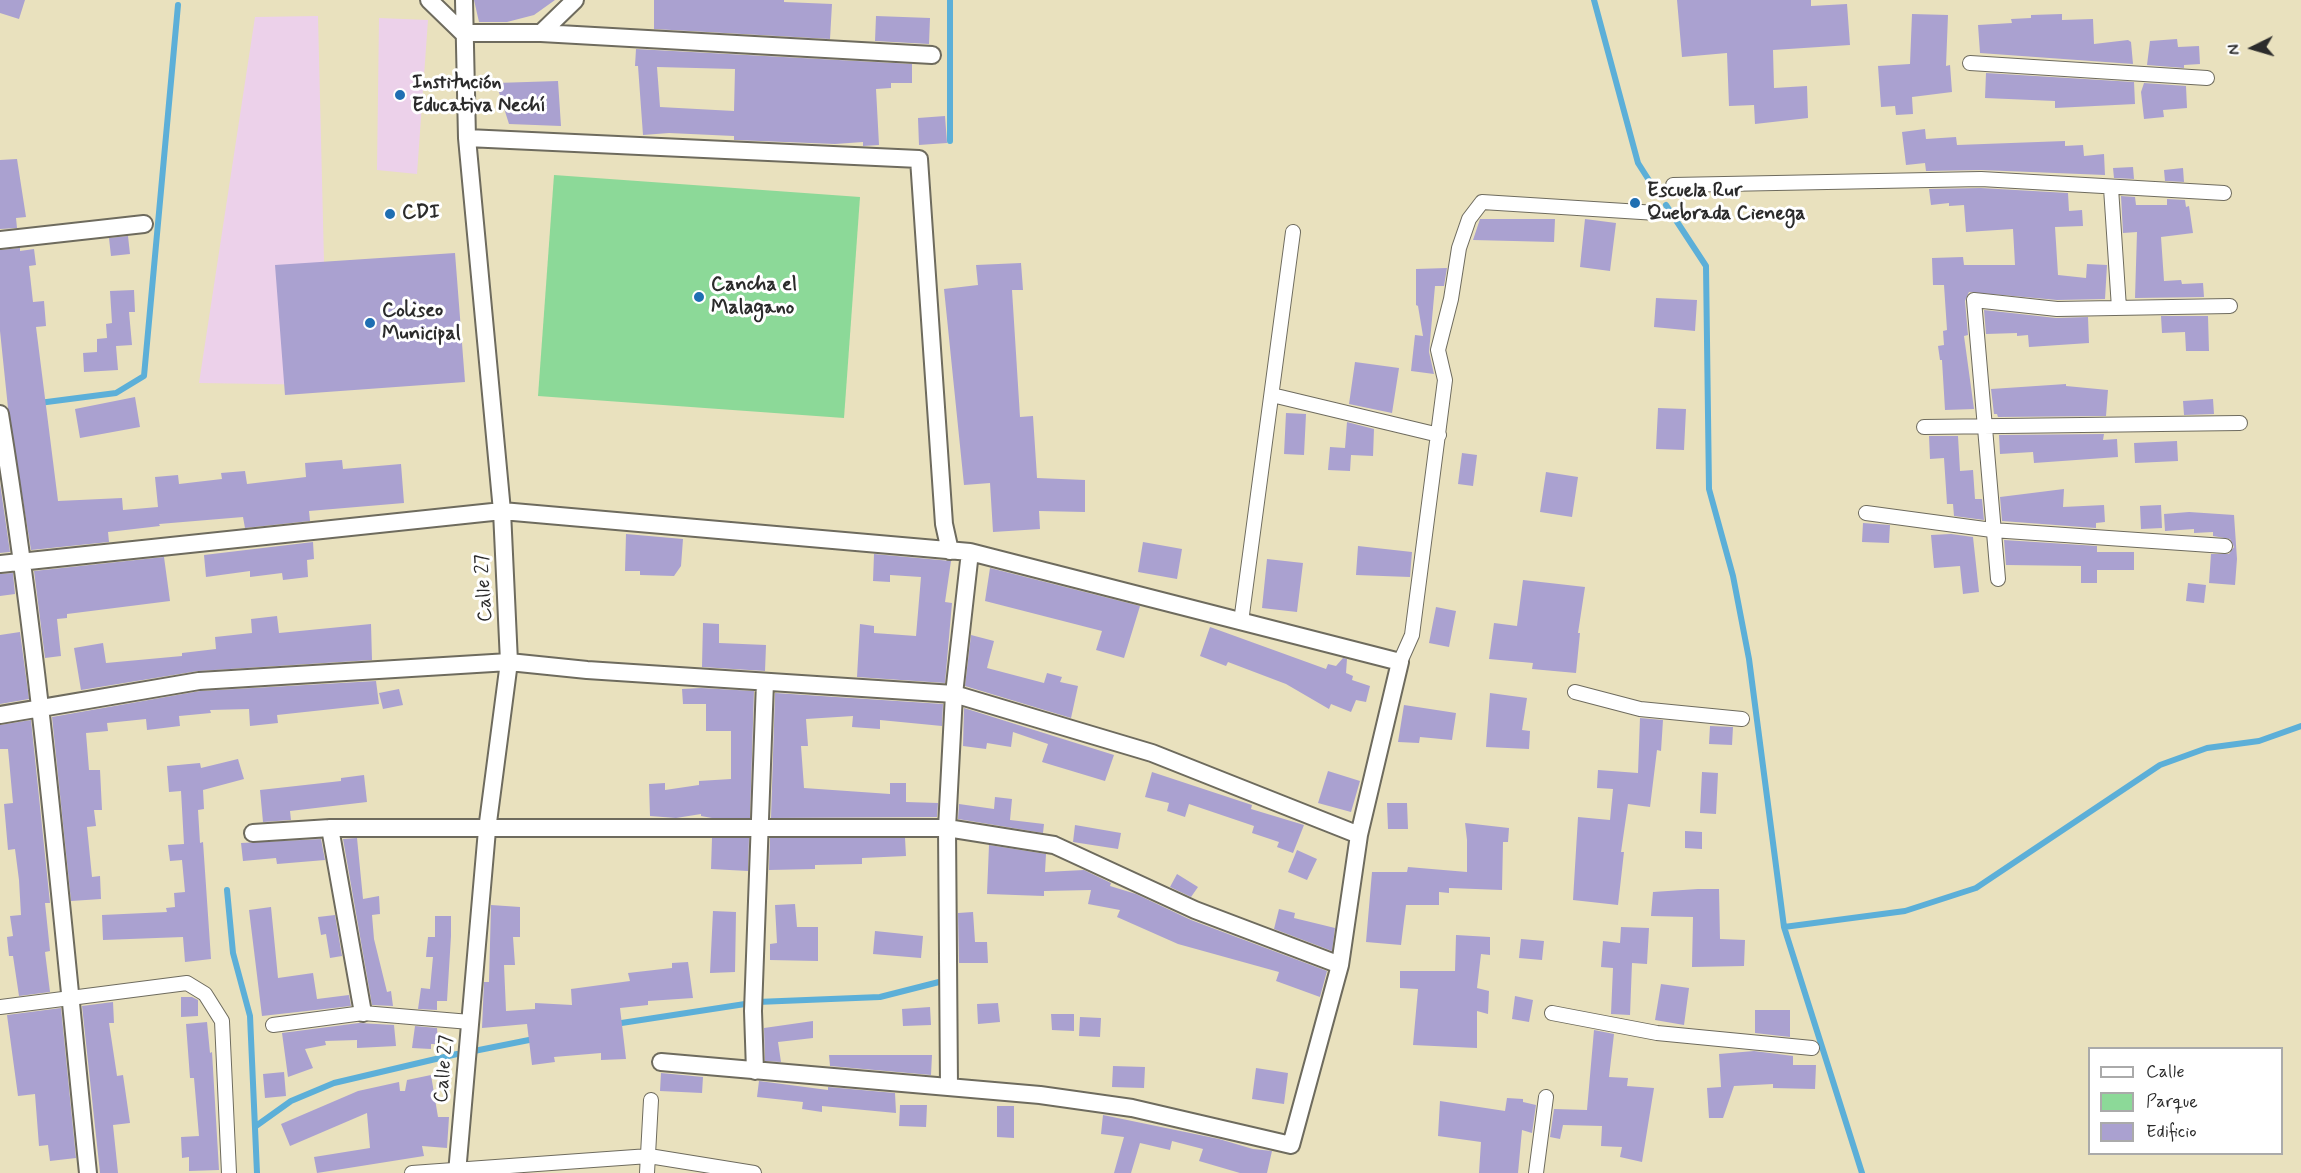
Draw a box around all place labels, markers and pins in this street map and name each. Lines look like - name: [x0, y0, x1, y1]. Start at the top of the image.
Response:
- place label: Institución Educativa Nechí: [412, 72, 546, 119]
- marker: Institución Educativa Nechí: [393, 88, 407, 102]
- place label: Escuela Rur Quebrada Cienega: [1647, 180, 1806, 227]
- marker: Escuela Rur Quebrada Cienega: [1628, 196, 1642, 210]
- place label: CDI: [402, 202, 440, 226]
- marker: CDI: [383, 207, 397, 221]
- place label: Cancha el Malagano: [711, 274, 797, 321]
- marker: Cancha el Malagano: [692, 290, 706, 304]
- place label: Coliseo Municipal: [382, 300, 461, 347]
- marker: Coliseo Municipal: [363, 316, 377, 330]

